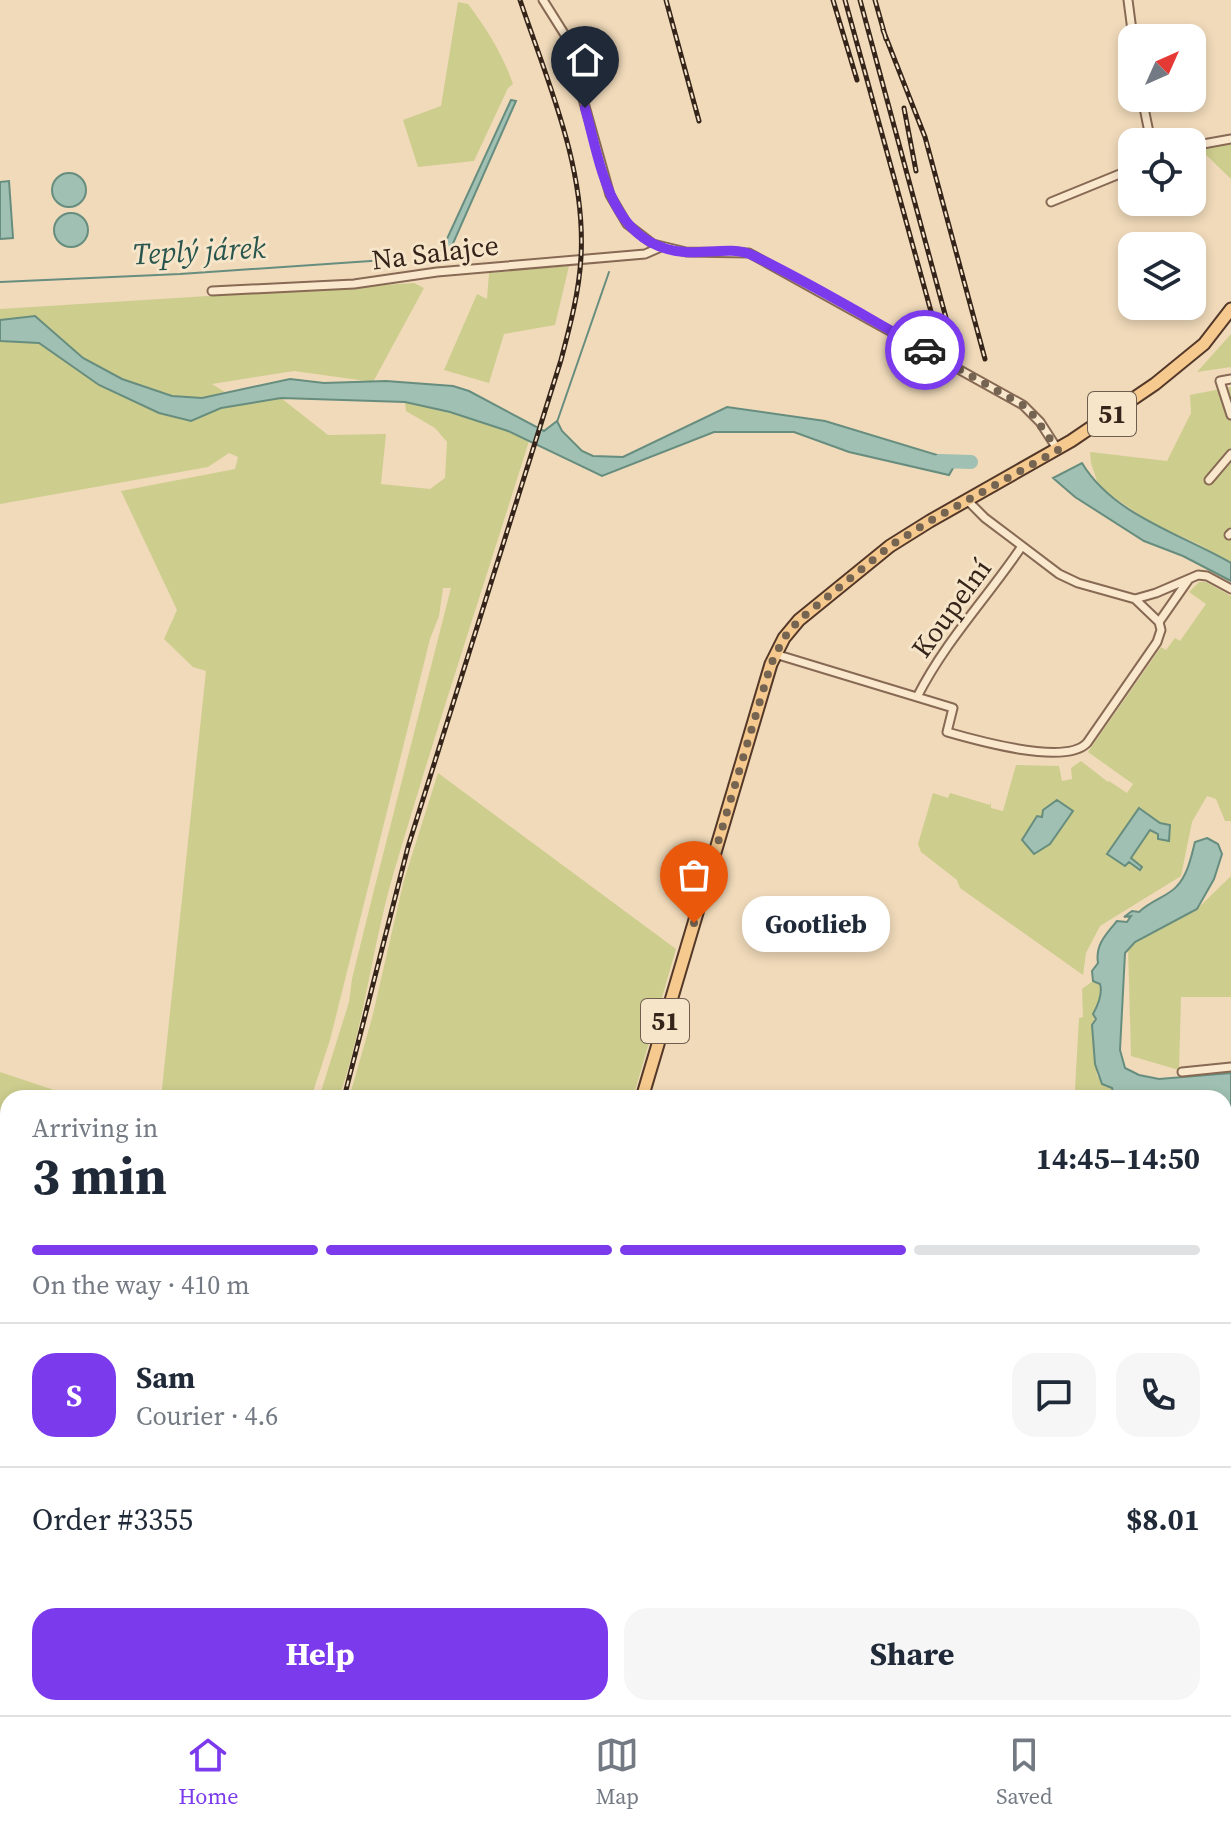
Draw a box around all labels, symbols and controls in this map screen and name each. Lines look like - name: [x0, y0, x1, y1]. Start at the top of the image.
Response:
- north arrow: [1118, 24, 1206, 112]
- map controls: [1118, 24, 1206, 320]
- pin: [551, 26, 619, 108]
- icon: home: [563, 38, 607, 82]
- button: locate: [1118, 128, 1206, 216]
- street label: Na Salajce: [369, 225, 501, 279]
- water label: Teplý járek: [131, 226, 267, 274]
- button: layers: [1118, 232, 1206, 320]
- courier: [885, 310, 965, 390]
- icon: car: [903, 328, 947, 372]
- road number: 51: [1088, 392, 1136, 436]
- street label: Koupelní: [902, 551, 1000, 665]
- pin: [660, 841, 728, 923]
- icon: bag: [672, 853, 716, 897]
- callout: Gootlieb: [742, 895, 890, 951]
- text: Gootlieb: [765, 906, 867, 942]
- road number: 51: [641, 999, 689, 1043]
- text: Arriving in: [32, 1110, 158, 1146]
- text: 14:45–14:50: [1036, 1138, 1200, 1179]
- text: 3 min: [32, 1140, 167, 1211]
- text: On the way · 410 m: [32, 1267, 250, 1303]
- button: chat: [1012, 1353, 1096, 1437]
- button: phone: [1116, 1353, 1200, 1437]
- text: Sam: [136, 1357, 195, 1398]
- text: S: [66, 1375, 82, 1416]
- text: Courier · 4.6: [136, 1398, 278, 1434]
- text: Order #3355: [32, 1499, 193, 1540]
- text: $8.01: [1126, 1499, 1200, 1540]
- button: Help: [32, 1608, 608, 1700]
- button: Share: [624, 1608, 1200, 1700]
- tab: Home: [178, 1733, 238, 1811]
- tab: Map: [595, 1733, 639, 1811]
- tab: Saved: [996, 1733, 1053, 1811]

